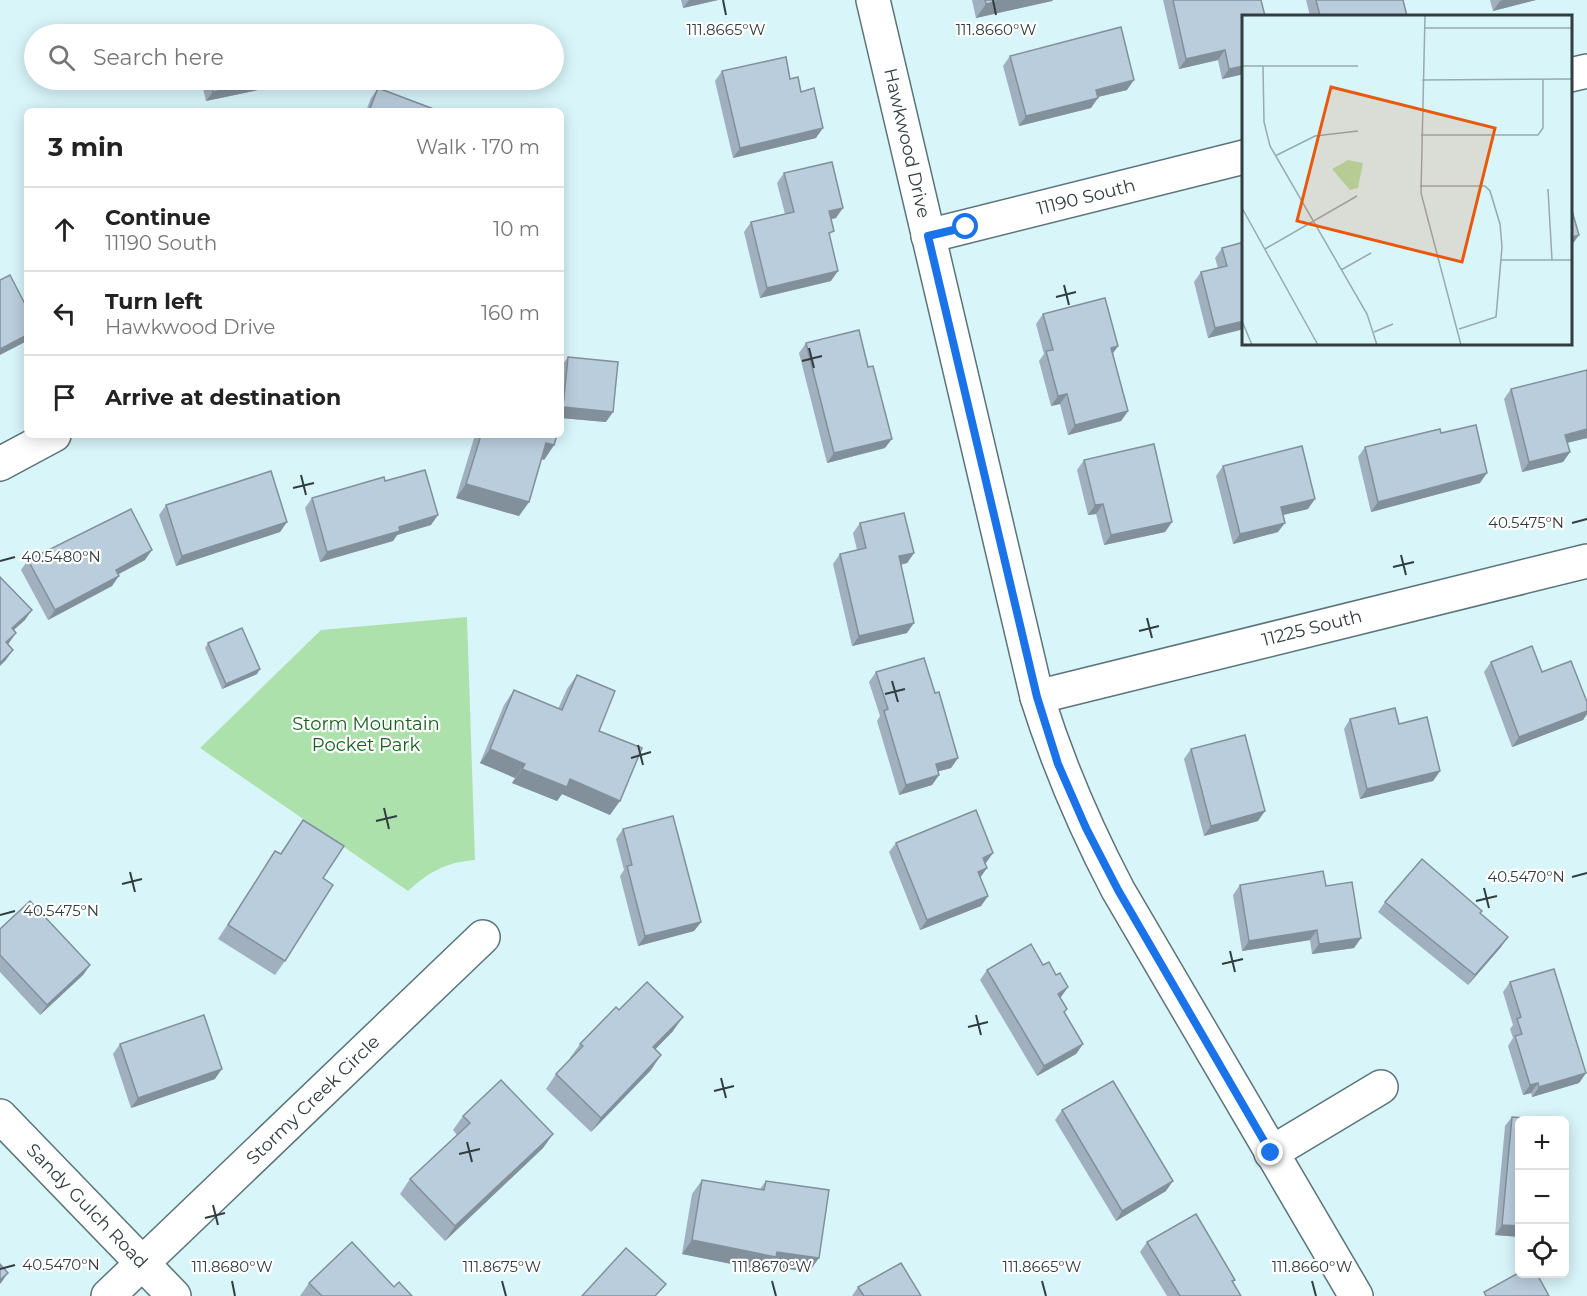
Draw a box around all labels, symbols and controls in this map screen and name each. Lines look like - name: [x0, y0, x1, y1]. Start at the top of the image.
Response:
- inset map: [1242, 15, 1572, 345]
- text: 111.8665°W: [686, 20, 766, 39]
- text: 111.8660°W: [956, 20, 1037, 39]
- search box: [24, 24, 564, 90]
- icon: search: [45, 41, 78, 74]
- text: Search here: [93, 44, 224, 71]
- street label: Hawkwood Drive: [879, 66, 935, 220]
- text: 3 min: [48, 131, 124, 163]
- text: Walk · 170 m: [416, 135, 540, 159]
- street label: 11190 South: [1034, 174, 1138, 220]
- text: Continue: [105, 204, 211, 231]
- icon: ahead: [48, 213, 81, 246]
- route start: [952, 213, 978, 239]
- text: 10 m: [493, 217, 540, 241]
- text: 11190 South: [105, 231, 217, 255]
- text: Turn left: [105, 288, 203, 315]
- icon: left: [48, 297, 81, 330]
- text: 160 m: [481, 301, 540, 325]
- text: Hawkwood Drive: [105, 315, 275, 339]
- icon: arrive: [48, 381, 81, 414]
- text: Arrive at destination: [105, 384, 341, 411]
- text: 40.5475°N: [1488, 513, 1564, 532]
- text: 40.5480°N: [21, 547, 101, 566]
- street label: 11225 South: [1260, 605, 1364, 651]
- park label: Storm Mountain Pocket Park: [292, 713, 440, 756]
- text: 40.5470°N: [1487, 867, 1565, 886]
- text: 40.5475°N: [23, 901, 99, 920]
- street label: Stormy Creek Circle: [242, 1031, 384, 1169]
- map controls: [1515, 1116, 1569, 1278]
- button: +: [1515, 1116, 1569, 1170]
- street label: Sandy Gulch Road: [22, 1139, 152, 1273]
- route end: [1257, 1139, 1283, 1165]
- button: −: [1515, 1170, 1569, 1224]
- button: locate: [1515, 1224, 1569, 1278]
- text: 40.5470°N: [22, 1255, 100, 1274]
- text: 111.8680°W: [191, 1257, 273, 1276]
- text: 111.8675°W: [463, 1257, 542, 1276]
- text: 111.8670°W: [732, 1257, 812, 1276]
- text: 111.8665°W: [1002, 1257, 1082, 1276]
- text: 111.8660°W: [1272, 1257, 1353, 1276]

